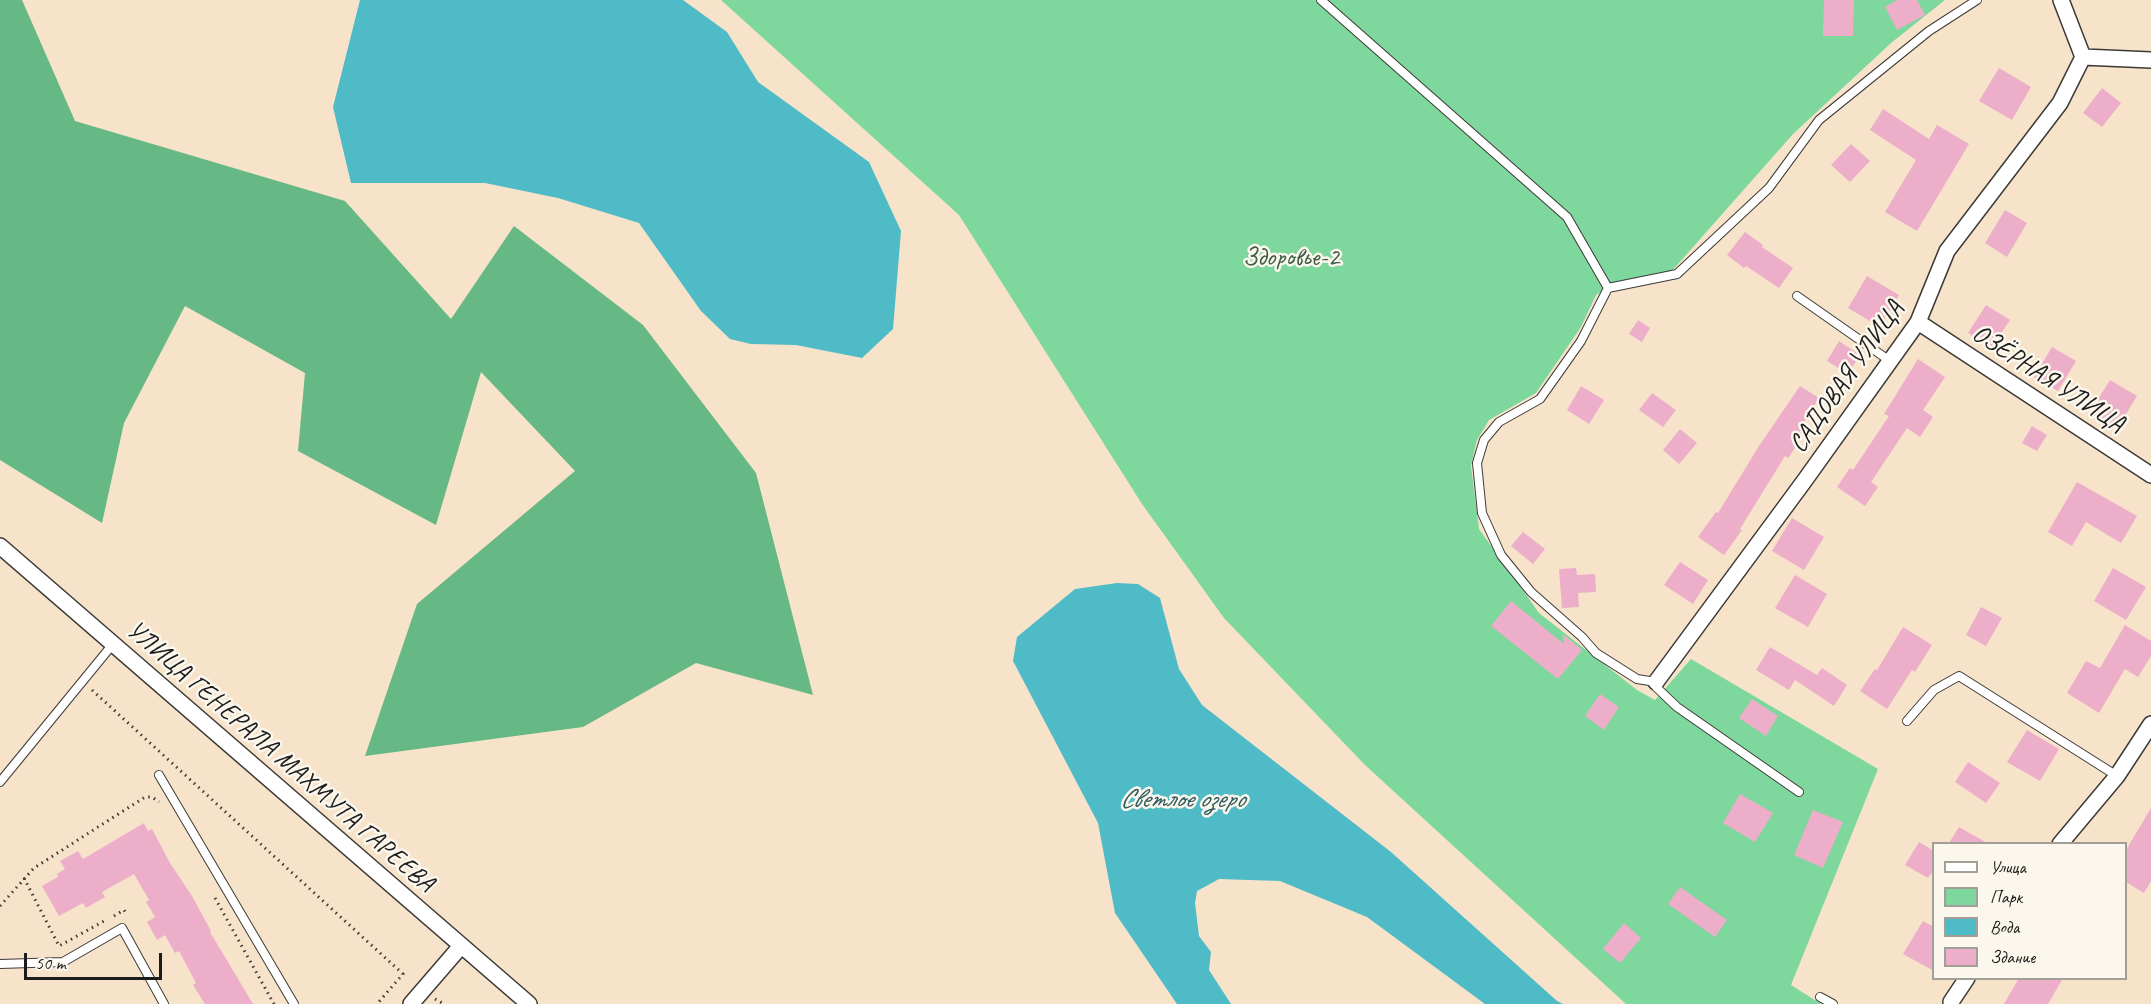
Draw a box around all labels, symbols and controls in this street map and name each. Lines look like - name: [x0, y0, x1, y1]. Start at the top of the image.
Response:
- park label: Здоровье-2: [1243, 242, 1339, 274]
- street label: САДОВАЯ УЛИЦА: [1783, 295, 1911, 459]
- street label: ОЗЁРНАЯ УЛИЦА: [1966, 318, 2130, 440]
- street label: УЛИЦА ГЕНЕРАЛА МАХМУТА ГАРЕЕВА: [120, 615, 440, 899]
- water label: Светлое озеро: [1120, 784, 1244, 816]
- legend: [1932, 842, 2127, 980]
- text: Улица: [1990, 856, 2026, 878]
- text: Парк: [1990, 886, 2022, 908]
- text: Вода: [1990, 916, 2019, 938]
- scale bar: [27, 941, 165, 979]
- text: Здание: [1990, 946, 2035, 968]
- text: 50 m: [35, 952, 66, 974]

